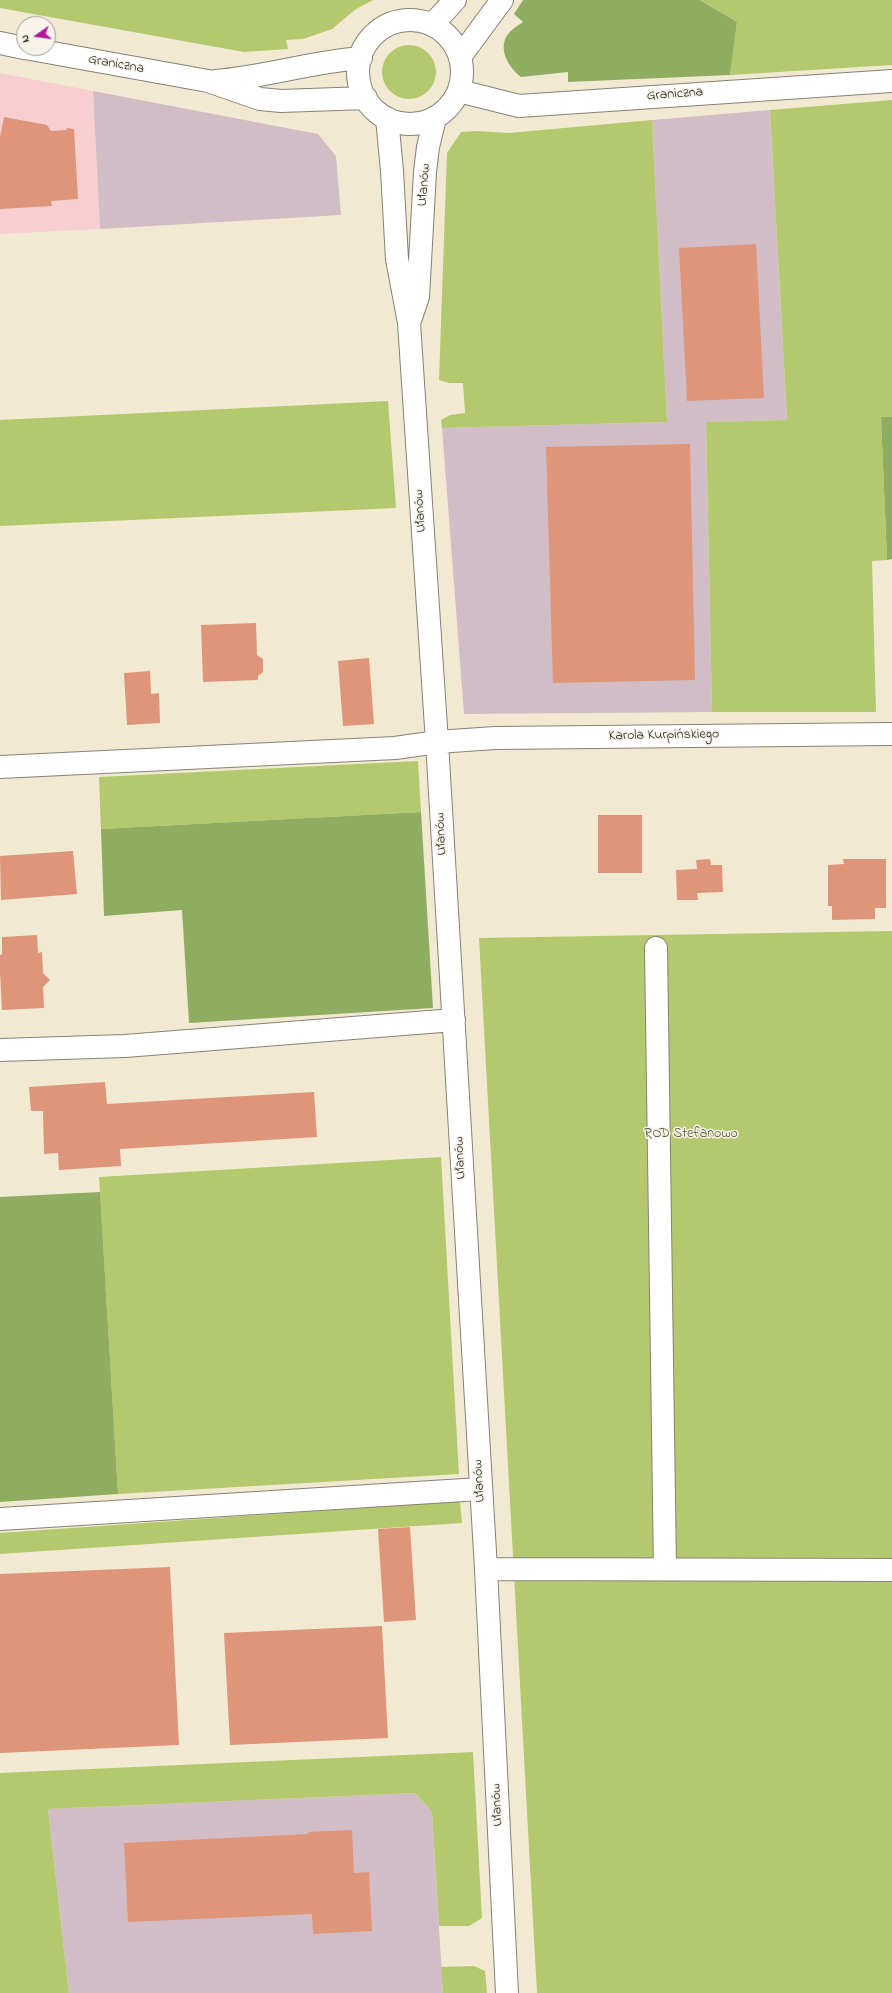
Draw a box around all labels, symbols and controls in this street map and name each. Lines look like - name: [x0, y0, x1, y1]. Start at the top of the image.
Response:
- north arrow: [16, 16, 56, 56]
- text: N: [17, 33, 34, 44]
- street label: Graniczna: [87, 52, 145, 78]
- street label: Graniczna: [646, 85, 704, 105]
- street label: Ułanów: [415, 163, 435, 207]
- street label: Ułanów: [411, 489, 431, 533]
- street label: Karola Kurpińskiego: [608, 727, 720, 745]
- street label: Ułanów: [432, 812, 452, 856]
- park label: ROD Stefanowo: [644, 1127, 738, 1143]
- street label: Ułanów: [451, 1136, 471, 1180]
- street label: Ułanów: [470, 1459, 490, 1503]
- street label: Ułanów: [488, 1783, 508, 1827]

